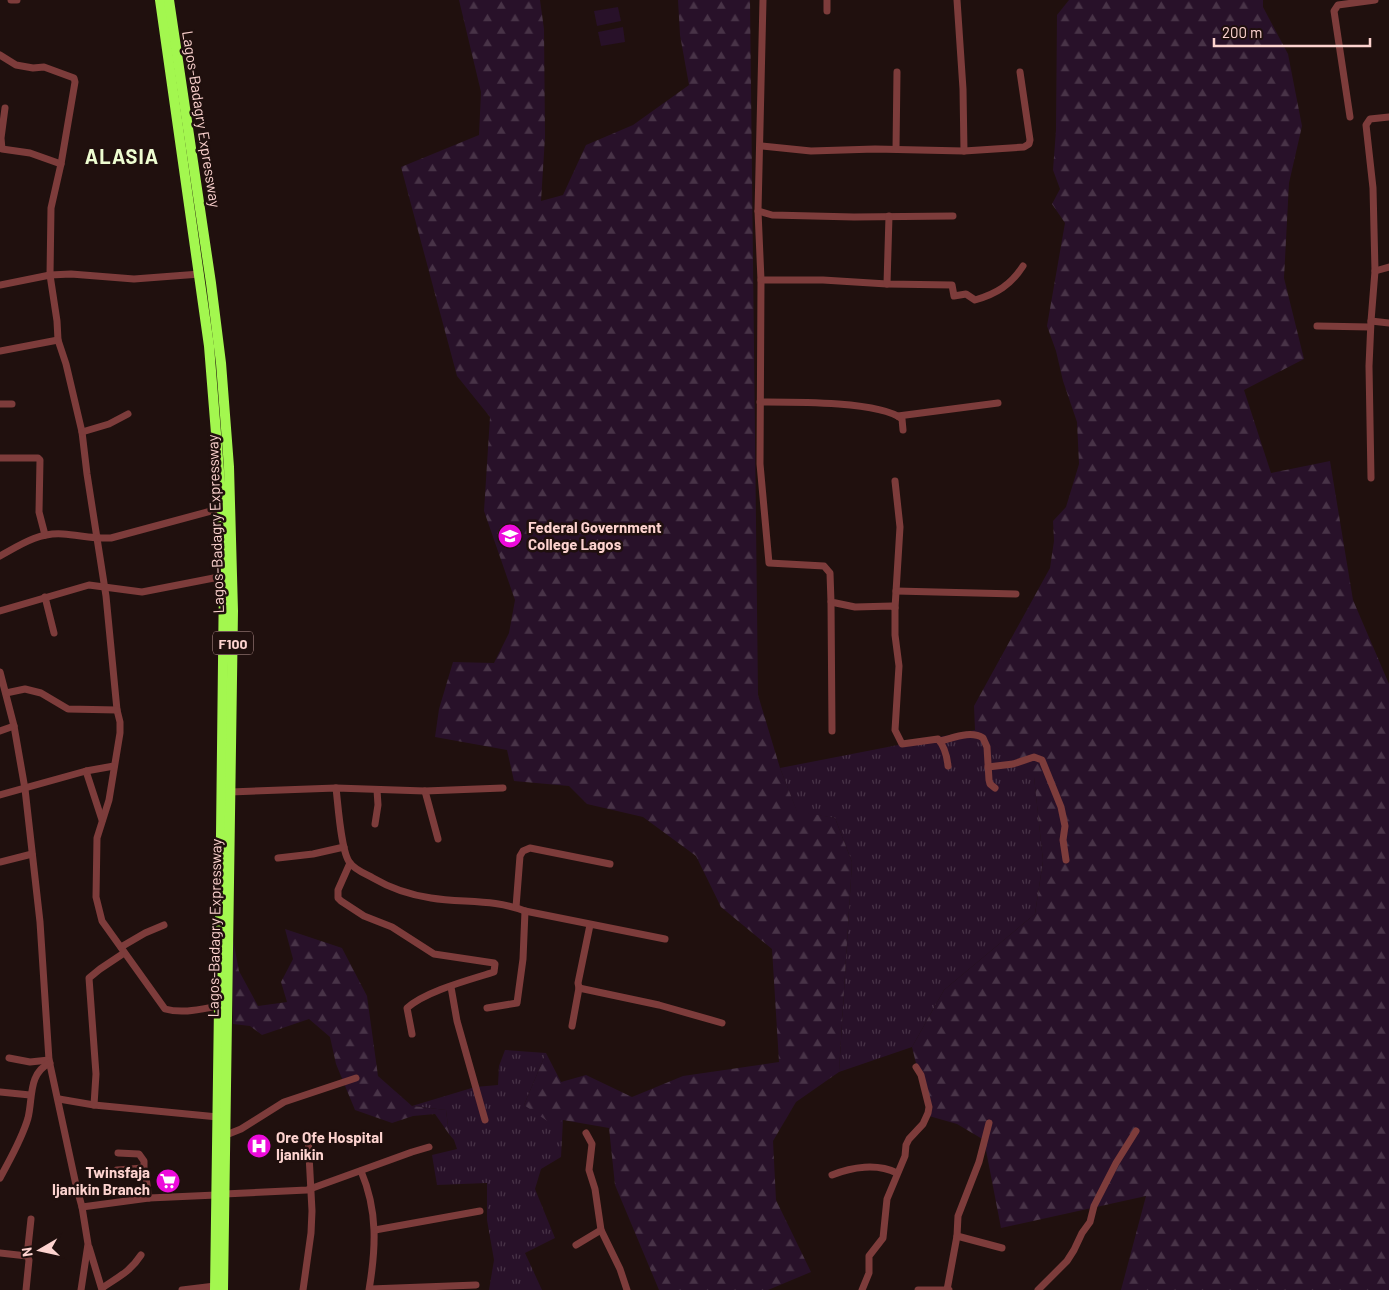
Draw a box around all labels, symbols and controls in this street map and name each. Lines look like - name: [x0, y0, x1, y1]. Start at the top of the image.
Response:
- scale bar: [1214, 15, 1370, 47]
- text: 200 m: [1222, 23, 1262, 41]
- street label: Lagos-Badagry Expressway: [179, 29, 225, 209]
- district label: ALASIA: [85, 144, 159, 168]
- street label: Lagos-Badagry Expressway: [203, 434, 227, 614]
- place label: Federal Government College Lagos: [528, 518, 662, 553]
- school or university icon: Federal Government College Lagos: [497, 523, 523, 549]
- road number: F100: [213, 632, 253, 654]
- street label: Lagos-Badagry Expressway: [203, 838, 225, 1018]
- place label: Ore Ofe Hospital Ijanikin: [276, 1128, 383, 1163]
- hospital icon: Ore Ofe Hospital Ijanikin: [246, 1133, 272, 1159]
- place label: Twinsfaja Ijanikin Branch: [52, 1163, 150, 1198]
- supermarket icon: Twinsfaja Ijanikin Branch: [155, 1168, 181, 1194]
- north arrow: [15, 1225, 65, 1275]
- text: N: [18, 1246, 36, 1258]

